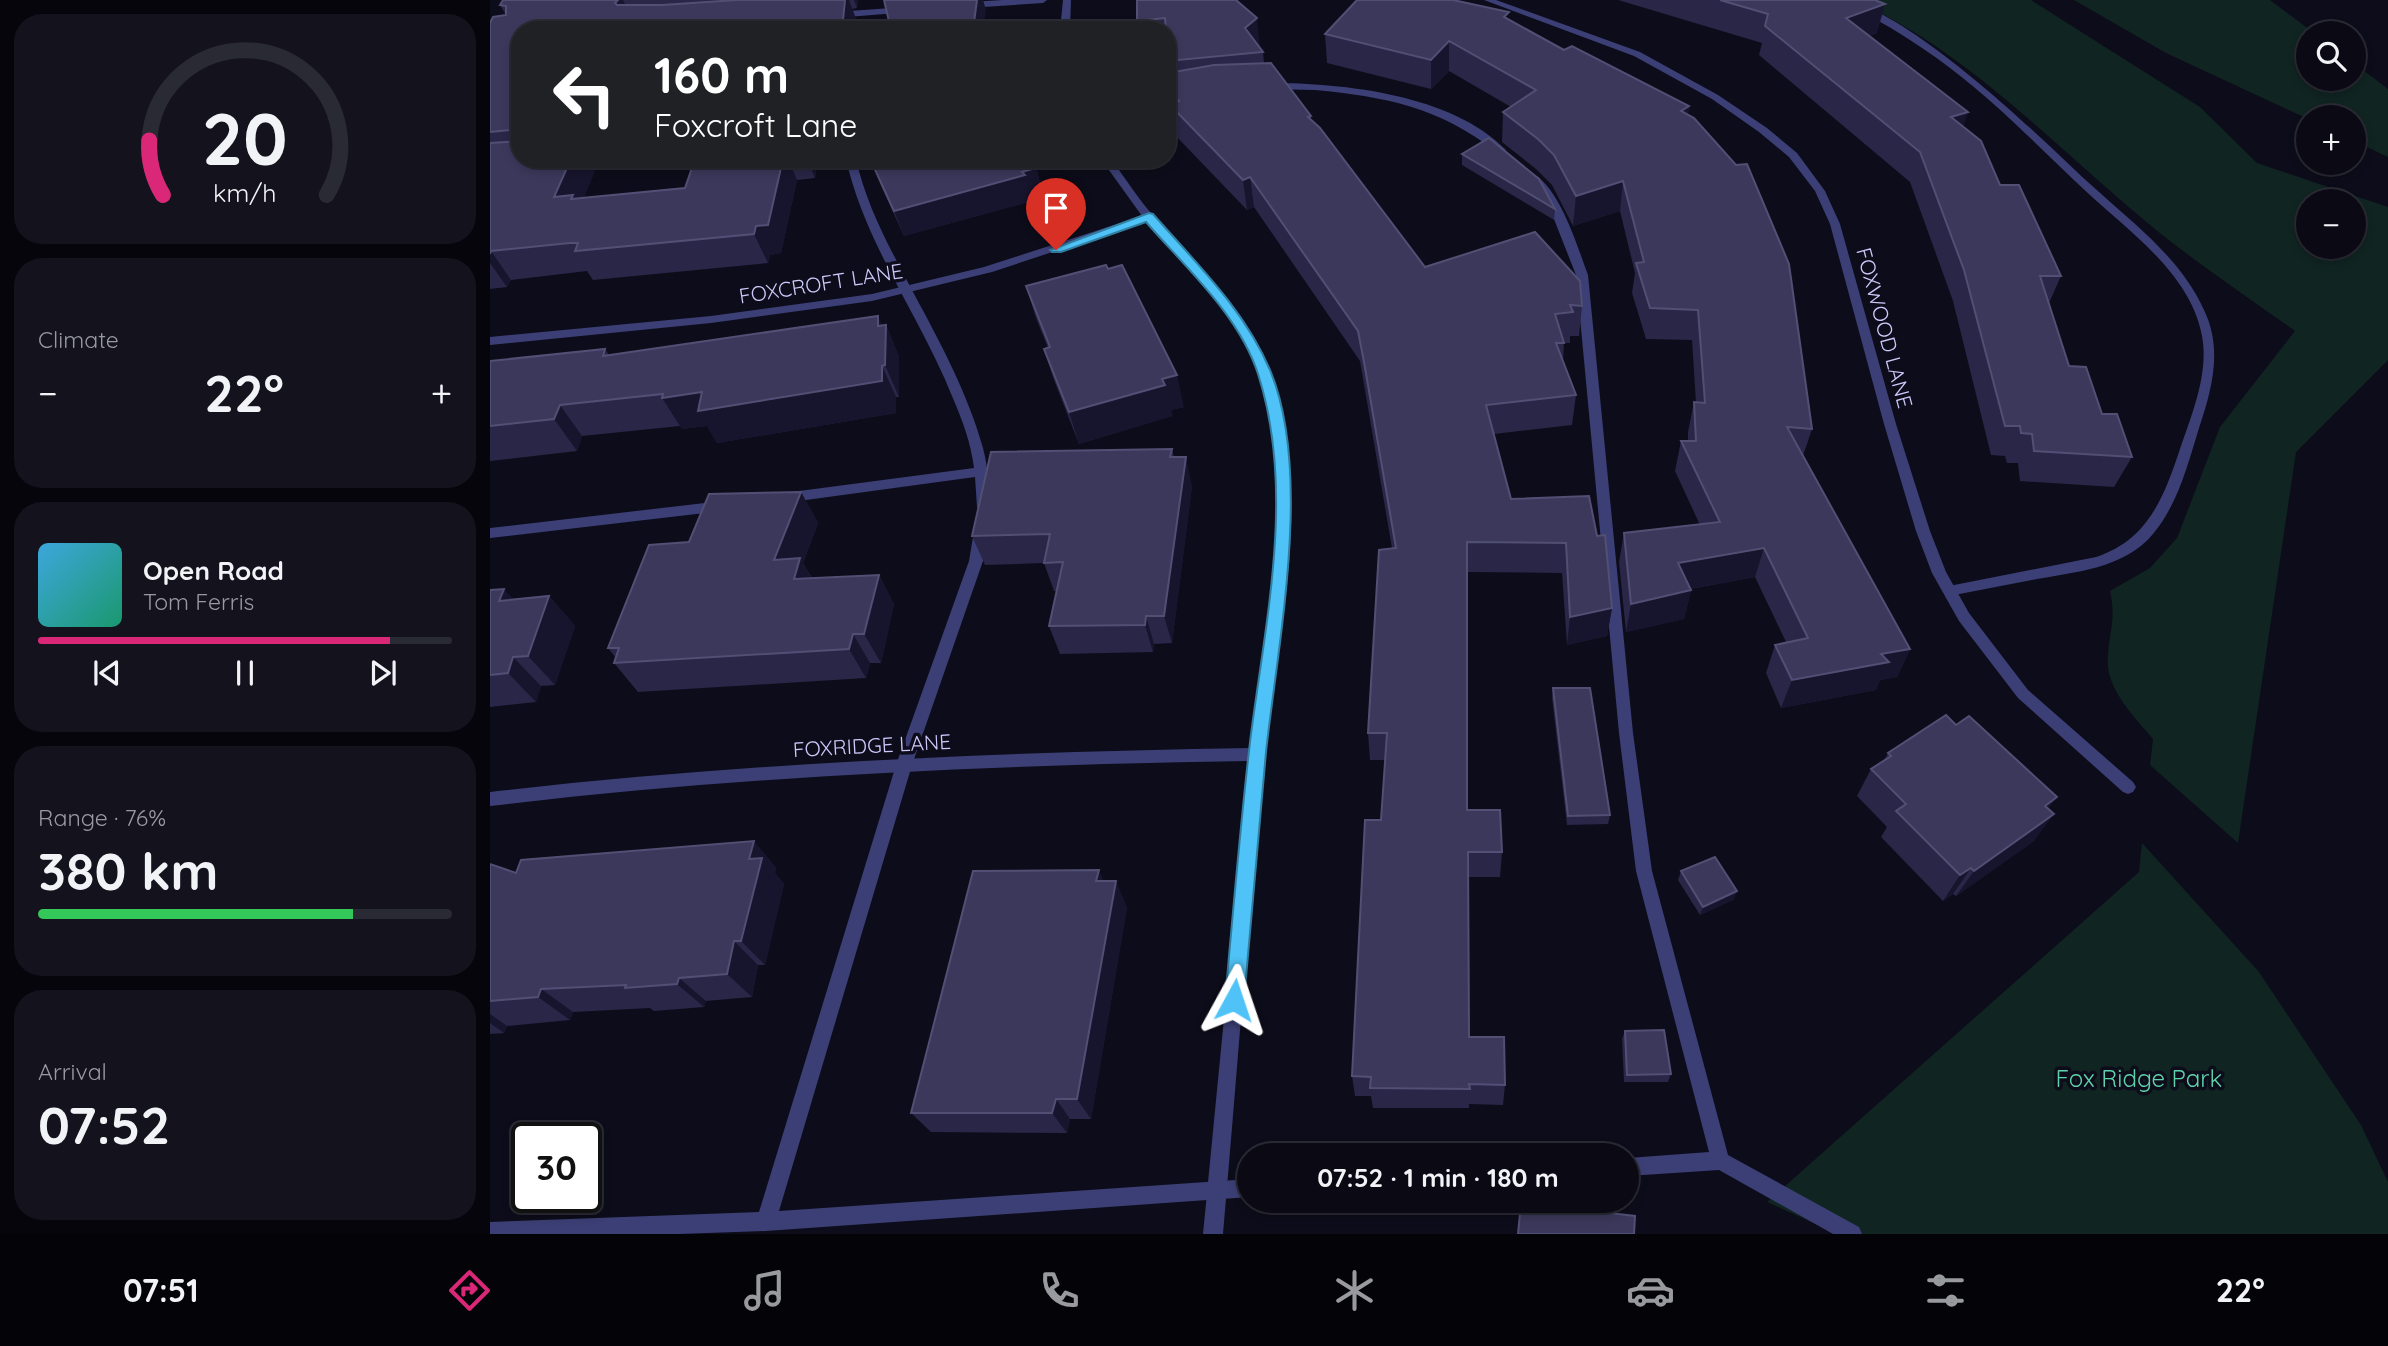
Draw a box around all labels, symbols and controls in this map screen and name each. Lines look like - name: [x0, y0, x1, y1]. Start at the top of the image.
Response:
- map controls: [2296, 21, 2366, 259]
- button: search: [2296, 21, 2366, 91]
- text: 160 m: [654, 44, 789, 105]
- icon: left: [539, 49, 630, 140]
- text: 20: [202, 92, 288, 183]
- text: Foxcroft Lane: [654, 105, 857, 145]
- button: +: [2296, 105, 2366, 175]
- text: km/h: [213, 177, 277, 208]
- pin: [1026, 178, 1086, 250]
- icon: arrive: [1037, 189, 1075, 227]
- button: −: [2296, 189, 2366, 259]
- street label: FOXWOOD LANE: [1851, 245, 1919, 411]
- street label: FOXCROFT LANE: [737, 257, 905, 309]
- text: Climate: [38, 325, 119, 354]
- text: 22°: [204, 360, 284, 425]
- text: −: [38, 369, 58, 417]
- text: +: [431, 369, 452, 417]
- text: Open Road: [143, 554, 284, 587]
- text: Tom Ferris: [143, 587, 254, 616]
- icon: previous: [88, 654, 126, 692]
- icon: pause: [226, 654, 264, 692]
- icon: next: [364, 654, 402, 692]
- street label: FOXRIDGE LANE: [792, 728, 952, 762]
- text: Range · 76%: [38, 803, 166, 832]
- text: 380 km: [38, 838, 218, 903]
- position arrow: [1197, 963, 1271, 1037]
- text: Arrival: [38, 1057, 107, 1086]
- park label: Fox Ridge Park: [2056, 1063, 2222, 1093]
- text: 07:52: [38, 1092, 170, 1157]
- speed limit sign: 30: [511, 1122, 602, 1213]
- text: 07:52 · 1 min · 180 m: [1317, 1161, 1559, 1194]
- icon: directions: [445, 1266, 494, 1315]
- icon: music: [740, 1266, 789, 1315]
- icon: phone: [1035, 1266, 1084, 1315]
- icon: climate: [1330, 1266, 1379, 1315]
- icon: car: [1626, 1266, 1675, 1315]
- icon: filters: [1921, 1266, 1970, 1315]
- text: 07:51: [123, 1270, 199, 1310]
- text: 22°: [2216, 1270, 2265, 1310]

